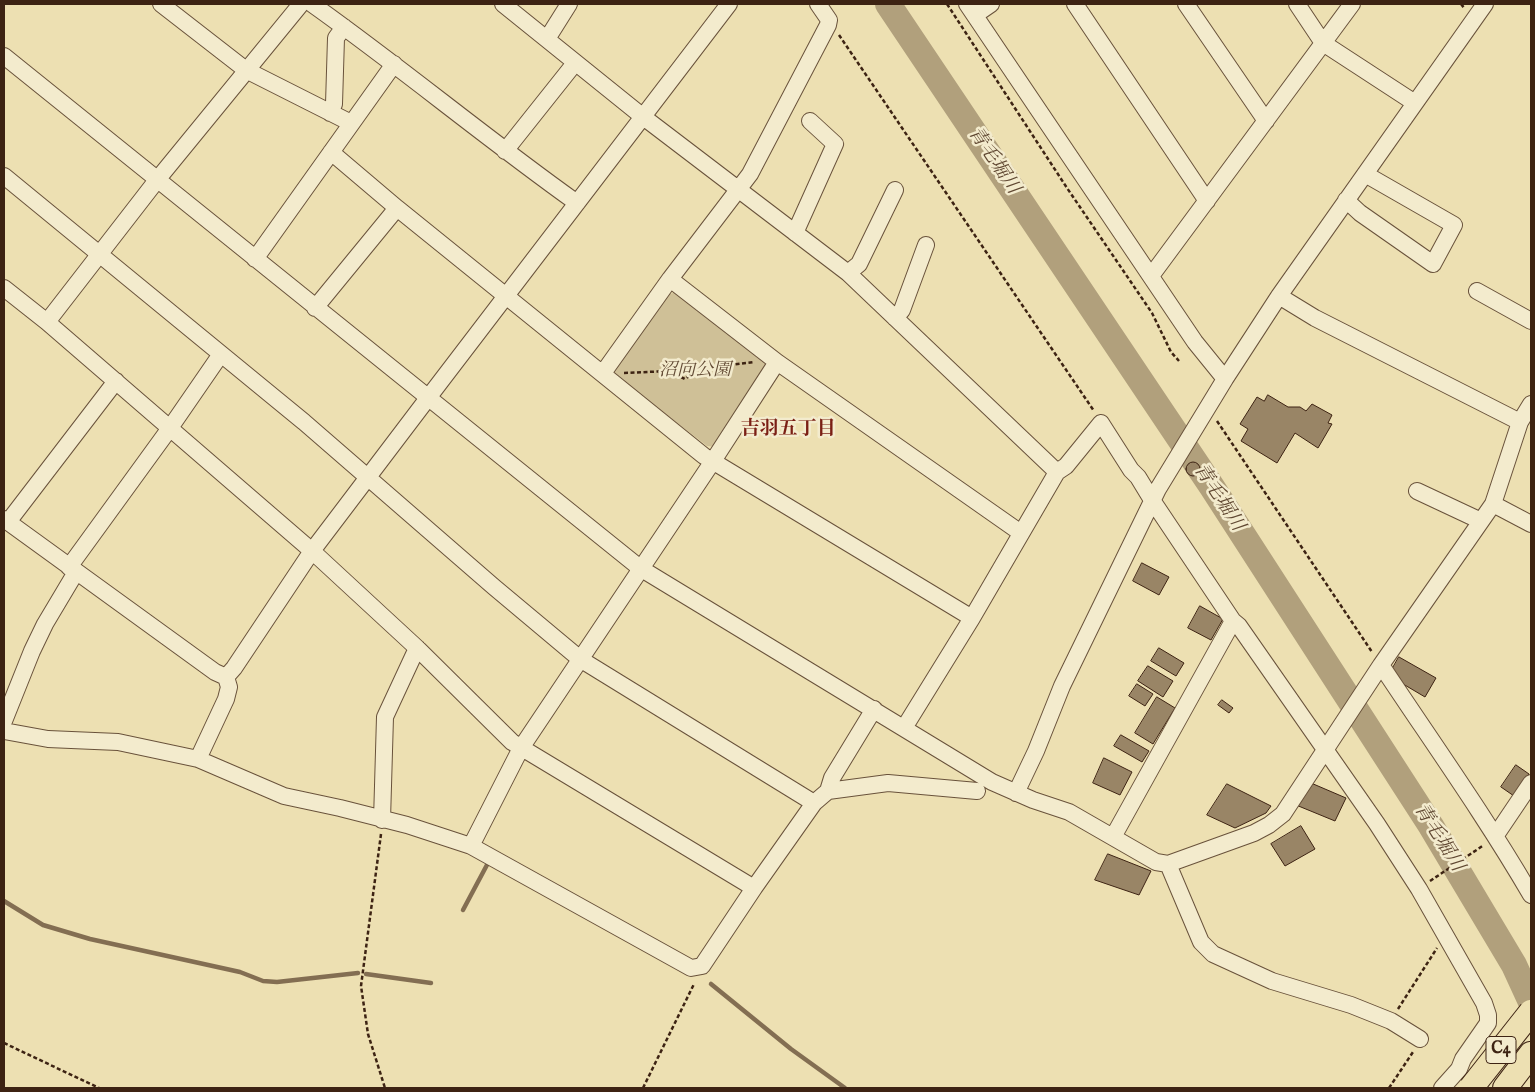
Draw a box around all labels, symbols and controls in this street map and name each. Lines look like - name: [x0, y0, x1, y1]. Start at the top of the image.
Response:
- water label: 青毛堀川: [962, 123, 1024, 199]
- park label: 沼向公園: [659, 360, 731, 382]
- district label: 吉羽五丁目: [741, 419, 835, 441]
- water label: 青毛堀川: [1188, 460, 1248, 536]
- water label: 青毛堀川: [1408, 800, 1468, 876]
- road number: C4: [1486, 1036, 1516, 1064]

